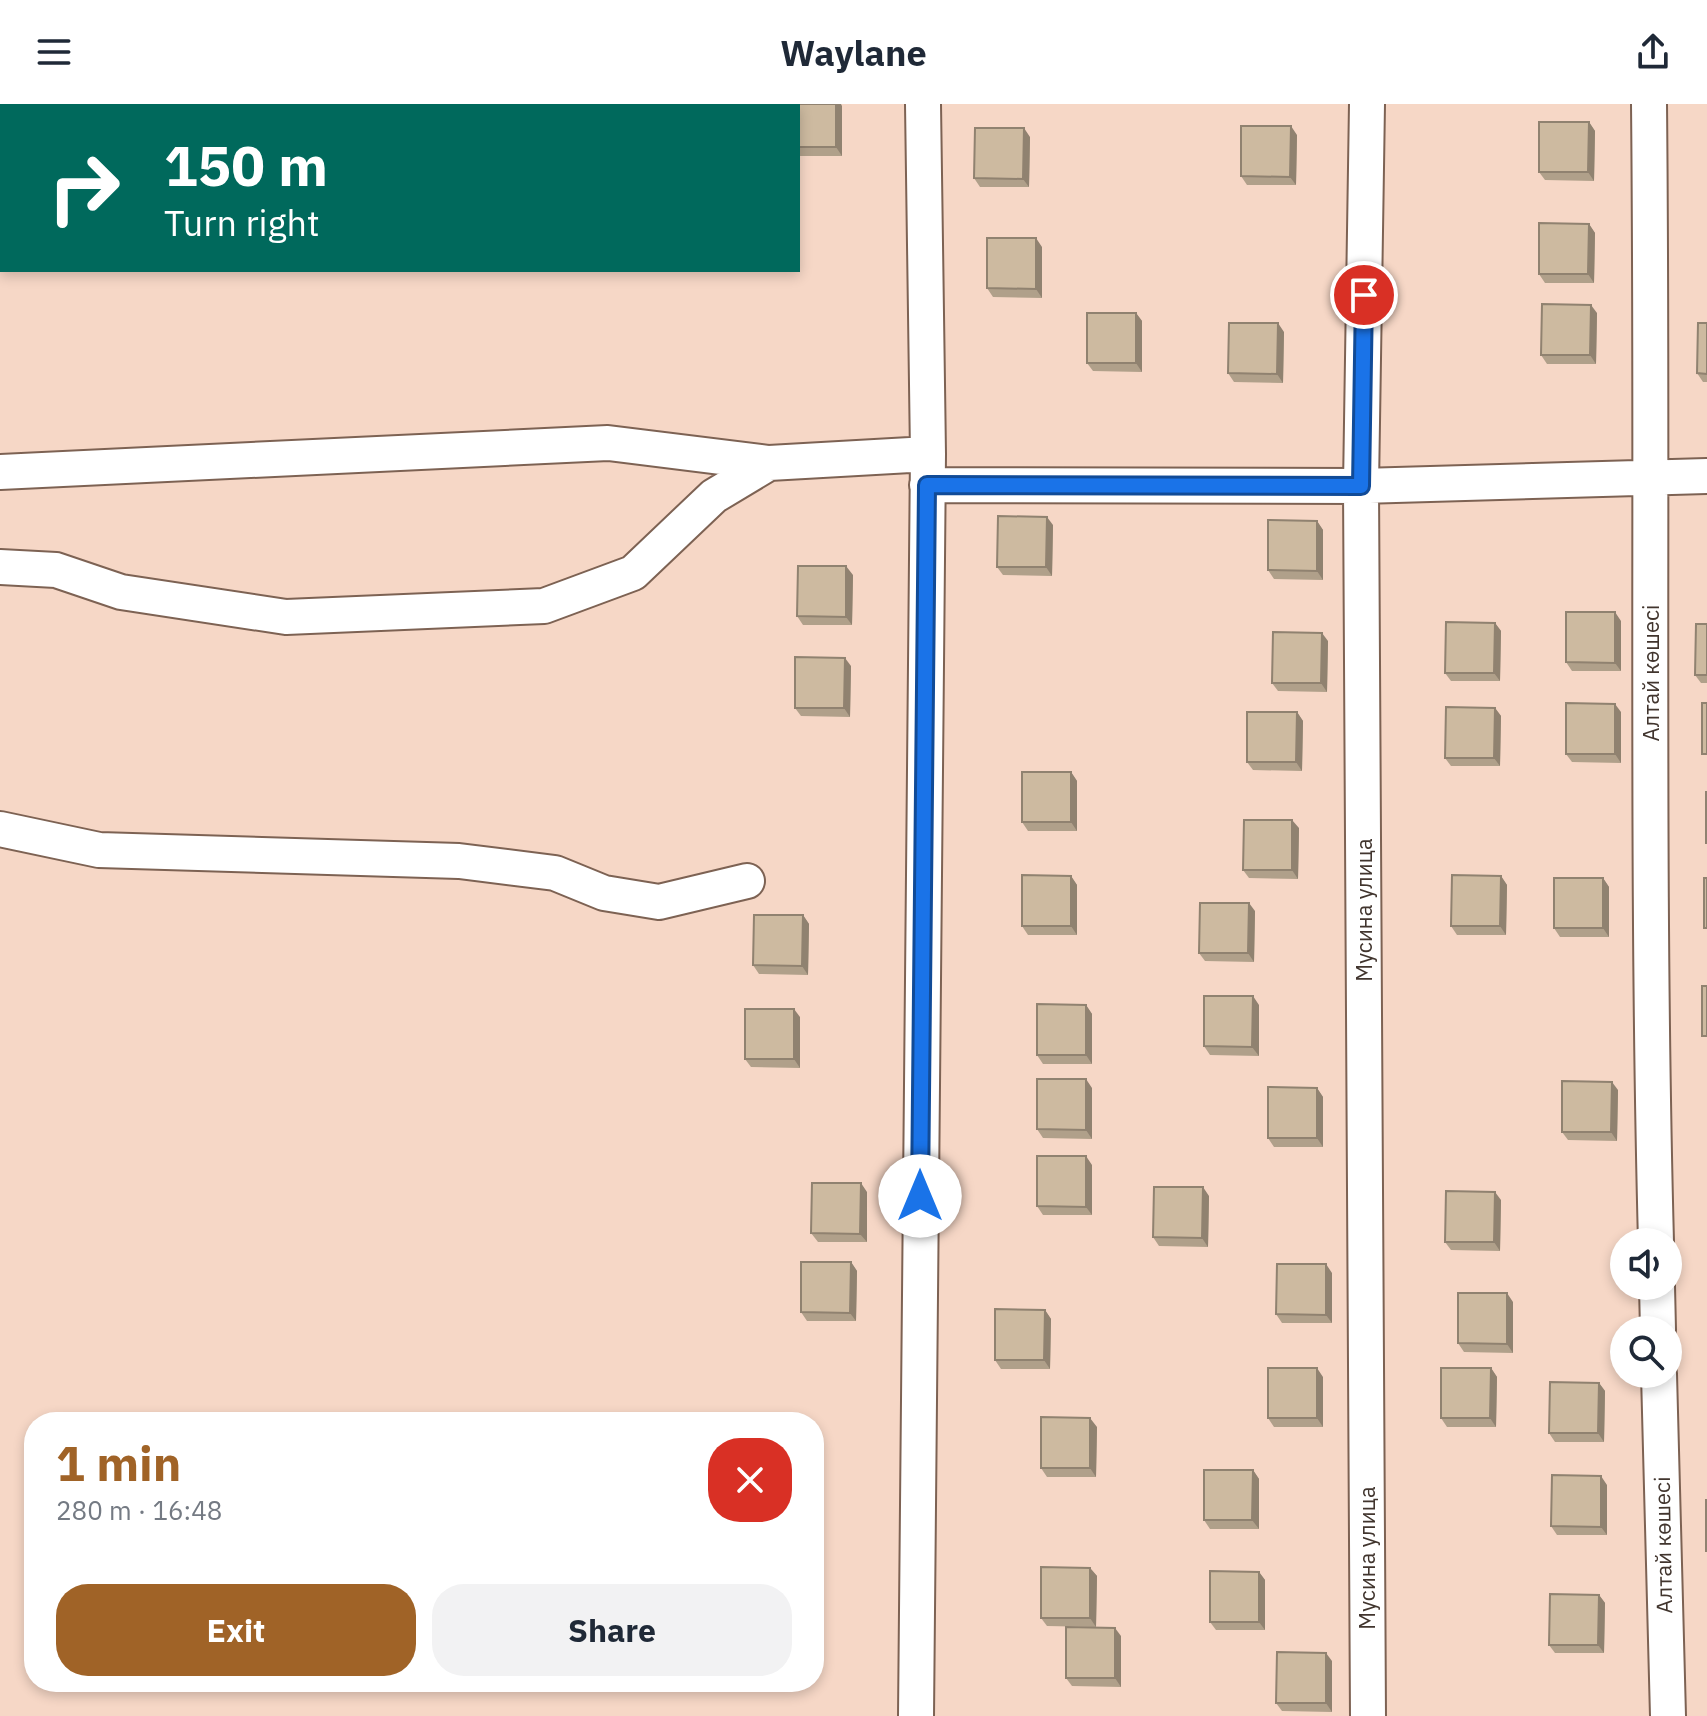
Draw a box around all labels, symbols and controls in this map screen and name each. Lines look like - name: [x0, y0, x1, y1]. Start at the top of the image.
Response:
- text: Waylane: [780, 29, 927, 76]
- icon: menu: [32, 30, 76, 74]
- icon: share: [1631, 30, 1675, 74]
- text: 150 m: [164, 129, 328, 201]
- icon: right: [32, 136, 136, 240]
- text: Turn right: [164, 199, 320, 246]
- pin: [1330, 261, 1398, 329]
- icon: arrive: [1342, 273, 1386, 317]
- street label: Алтай көшесі: [1636, 604, 1665, 742]
- street label: Мусина улица: [1349, 838, 1378, 982]
- position arrow: [878, 1154, 962, 1238]
- map controls: [1610, 1228, 1682, 1388]
- button: sound: [1610, 1228, 1682, 1300]
- button: search: [1610, 1316, 1682, 1388]
- text: 1 min: [56, 1432, 181, 1494]
- button: close: [708, 1438, 792, 1522]
- street label: Алтай көшесі: [1647, 1476, 1678, 1614]
- street label: Мусина улица: [1352, 1486, 1381, 1630]
- text: 280 m · 16:48: [56, 1493, 222, 1527]
- button: Exit: [56, 1584, 416, 1676]
- button: Share: [432, 1584, 792, 1676]

